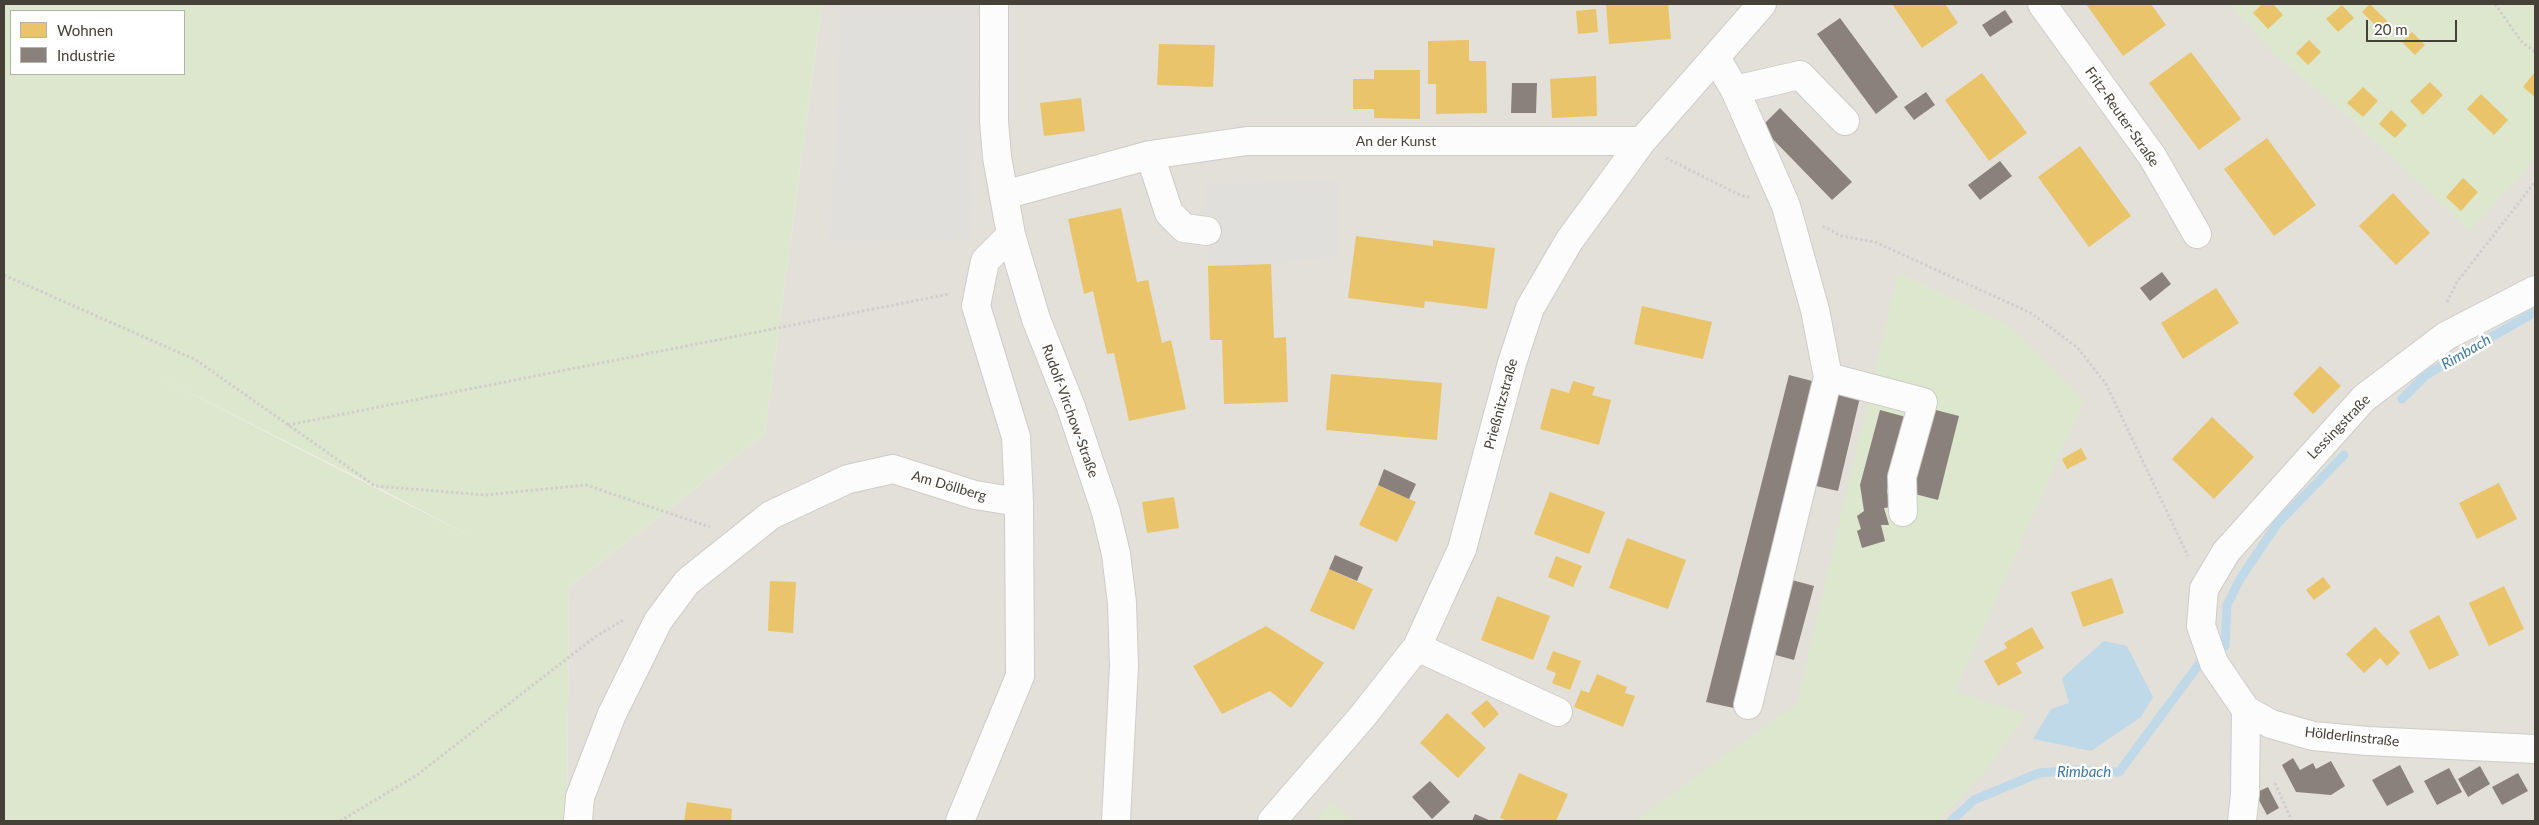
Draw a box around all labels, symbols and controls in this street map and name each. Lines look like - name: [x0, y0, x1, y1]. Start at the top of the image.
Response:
- legend: [10, 10, 185, 75]
- scale bar: [2369, 10, 2460, 42]
- text: 20 m: [2374, 20, 2408, 38]
- text: Wohnen: [57, 21, 113, 39]
- text: Industrie: [57, 46, 115, 64]
- street label: Fritz-Reuter-Straße: [2081, 64, 2163, 170]
- street label: An der Kunst: [1356, 133, 1436, 149]
- water label: Rimbach: [2438, 331, 2494, 373]
- street label: Rudolf-Virchow-Straße: [1038, 342, 1102, 480]
- street label: Prießnitzstraße: [1481, 357, 1521, 451]
- street label: Lessingstraße: [2304, 391, 2374, 463]
- street label: Am Döllberg: [910, 467, 988, 505]
- street label: Hölderlinstraße: [2304, 724, 2400, 750]
- water label: Rimbach: [2057, 763, 2111, 781]

